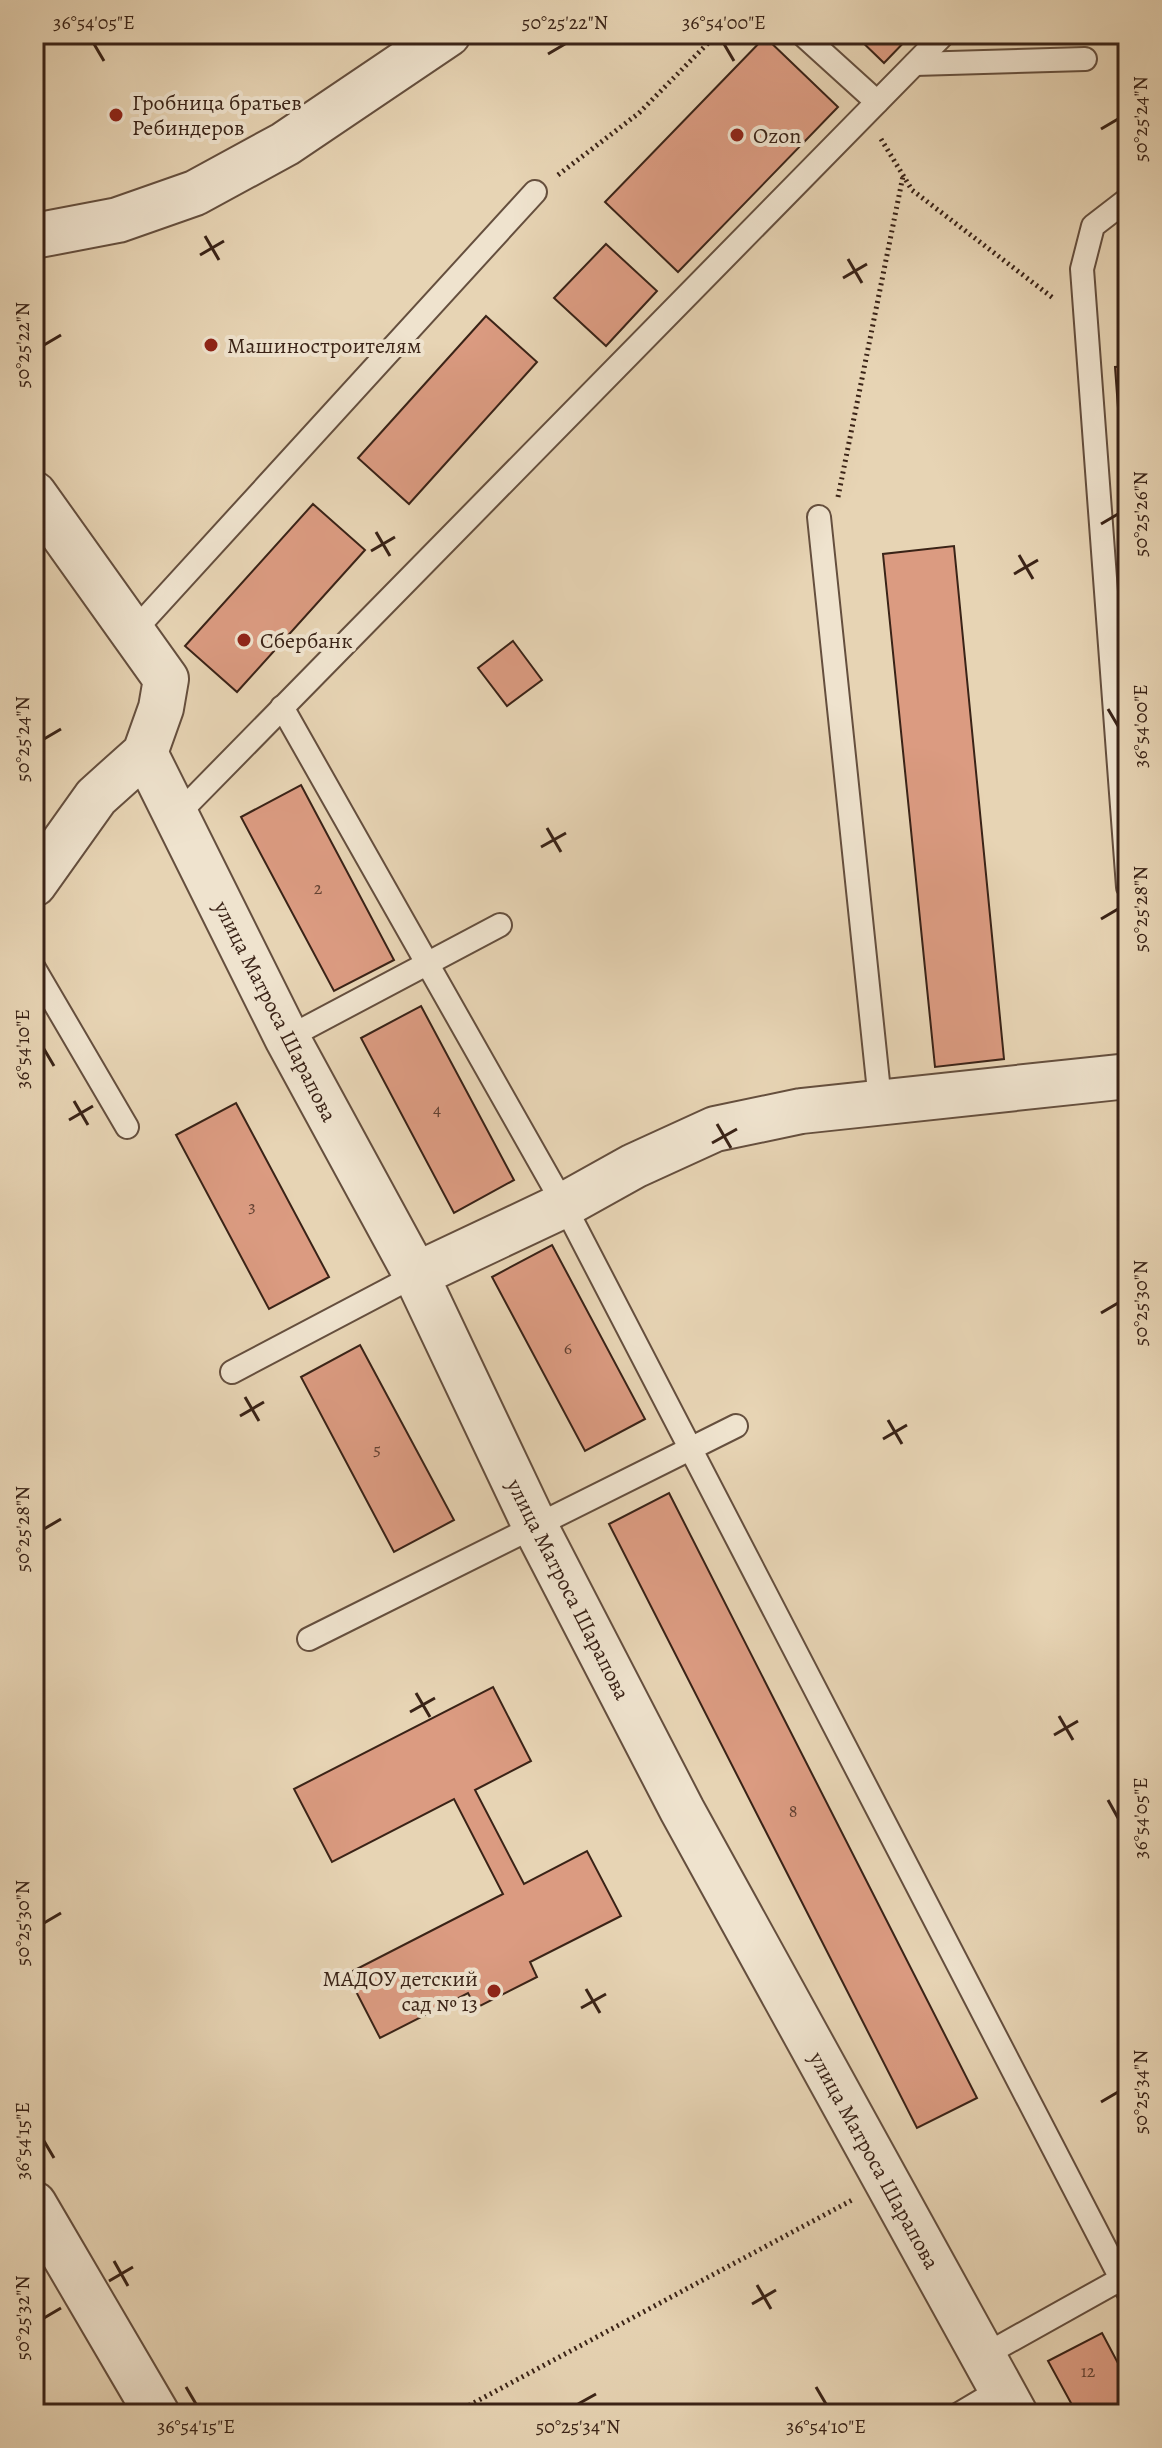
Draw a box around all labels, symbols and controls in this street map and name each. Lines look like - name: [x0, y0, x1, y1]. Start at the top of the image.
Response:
- text: 36°54'05"E: [53, 9, 135, 36]
- text: 50°25'22"N: [522, 9, 608, 36]
- text: 36°54'00"E: [682, 9, 766, 36]
- text: 50°25'24"N: [1127, 76, 1154, 162]
- place label: Гробница братьев Ребиндеров: [132, 88, 302, 143]
- marker: Гробница братьев Ребиндеров: [107, 106, 125, 124]
- place label: Ozon: [753, 121, 801, 151]
- marker: Ozon: [728, 126, 746, 144]
- text: 50°25'22"N: [9, 302, 36, 388]
- place label: Машиностроителям: [227, 331, 421, 361]
- marker: Машиностроителям: [202, 336, 220, 354]
- text: 50°25'26"N: [1127, 471, 1154, 557]
- place label: Сбербанк: [260, 626, 353, 656]
- marker: Сбербанк: [235, 631, 253, 649]
- text: 36°54'00"E: [1127, 684, 1154, 768]
- text: 50°25'24"N: [9, 696, 36, 782]
- text: 50°25'28"N: [1127, 866, 1154, 952]
- house number: 2: [314, 876, 323, 900]
- street label: улица Матроса Шарапова: [206, 895, 344, 1128]
- text: 36°54'10"E: [9, 1009, 36, 1089]
- house number: 4: [433, 1097, 441, 1121]
- house number: 3: [248, 1194, 256, 1218]
- text: 50°25'30"N: [1127, 1260, 1154, 1346]
- house number: 6: [564, 1336, 572, 1360]
- house number: 5: [373, 1437, 381, 1461]
- street label: улица Матроса Шарапова: [499, 1473, 637, 1706]
- text: 50°25'28"N: [9, 1486, 36, 1572]
- text: 36°54'05"E: [1127, 1777, 1154, 1859]
- house number: 8: [789, 1799, 797, 1823]
- text: 50°25'30"N: [9, 1880, 36, 1966]
- place label: МАДОУ детский сад № 13: [322, 1964, 478, 2019]
- marker: МАДОУ детский сад № 13: [485, 1982, 503, 2000]
- street label: улица Матроса Шарапова: [801, 2045, 947, 2275]
- text: 50°25'34"N: [1127, 2050, 1154, 2134]
- text: 36°54'15"E: [9, 2102, 36, 2180]
- text: 50°25'32"N: [9, 2275, 36, 2361]
- house number: 12: [1081, 2359, 1096, 2383]
- text: 36°54'15"E: [157, 2413, 235, 2440]
- text: 50°25'34"N: [536, 2413, 620, 2440]
- text: 36°54'10"E: [786, 2413, 866, 2440]

